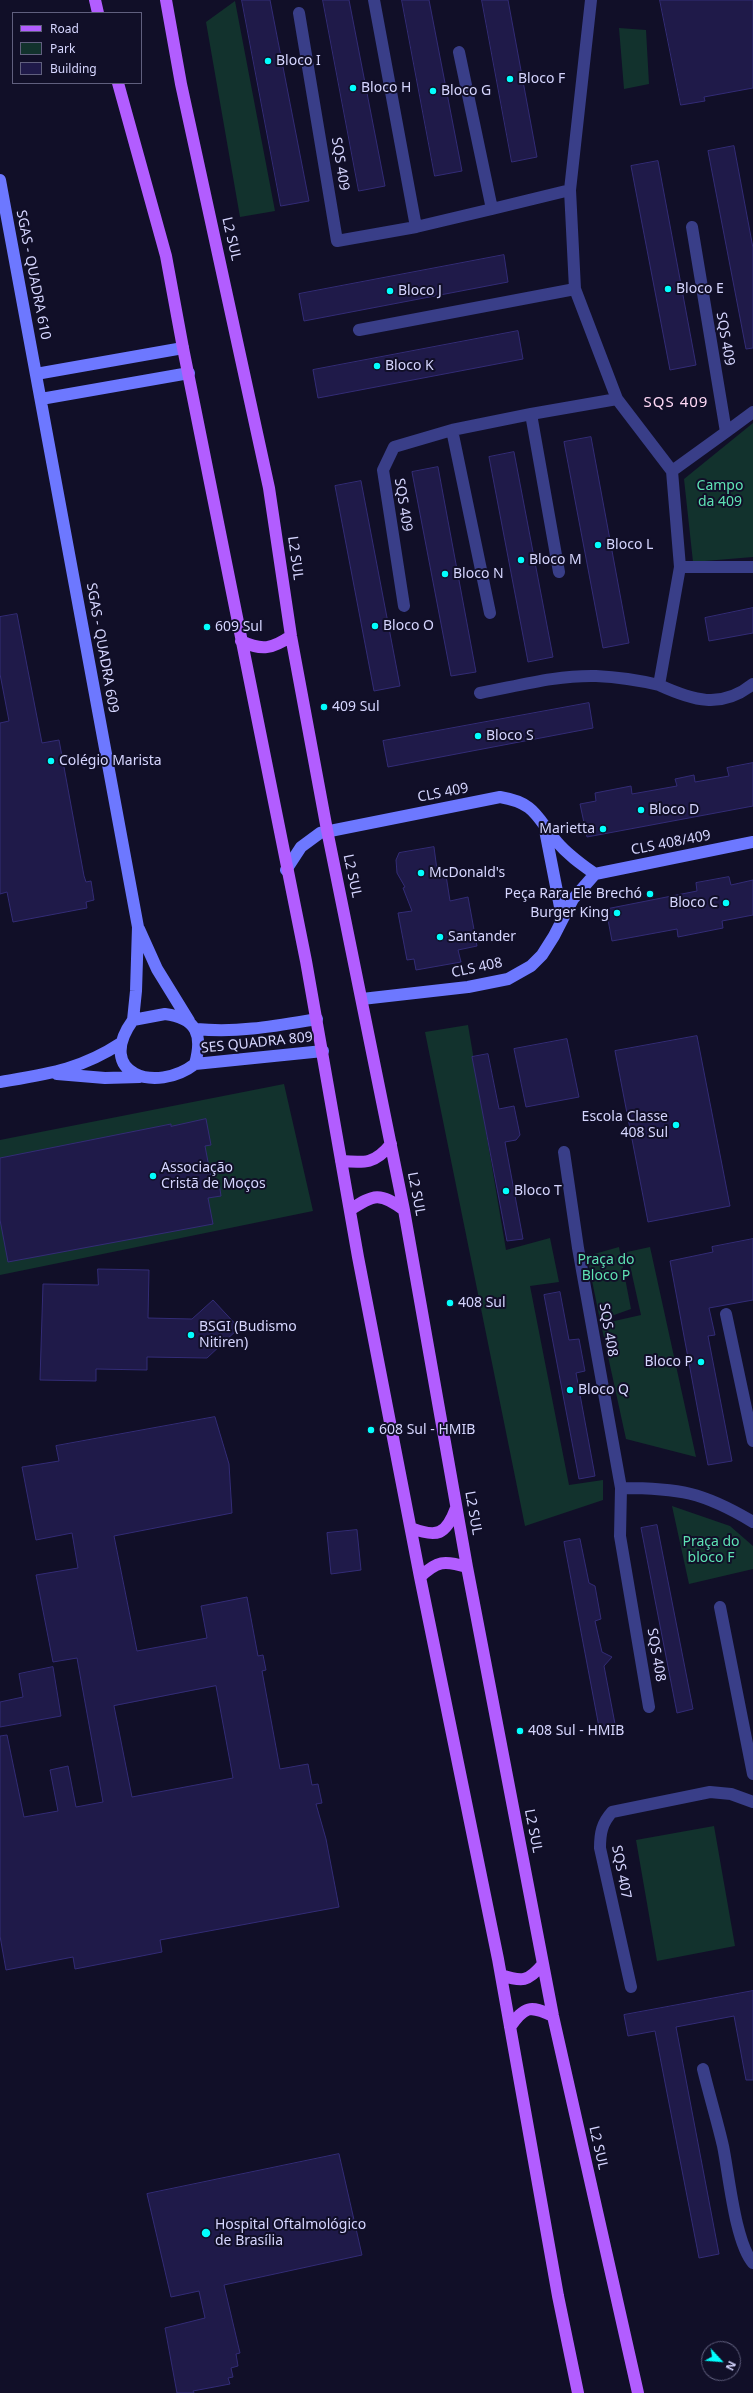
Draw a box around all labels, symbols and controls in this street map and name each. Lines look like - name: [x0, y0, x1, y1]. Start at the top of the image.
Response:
- legend: [12, 12, 142, 84]
- text: Road: [50, 20, 79, 37]
- text: Park: [50, 40, 75, 57]
- place label: Bloco I: [276, 53, 321, 69]
- marker: Bloco I: [263, 56, 273, 66]
- text: Building: [50, 60, 97, 77]
- place label: Bloco F: [518, 71, 565, 87]
- marker: Bloco F: [505, 74, 515, 84]
- place label: Bloco H: [361, 80, 411, 96]
- marker: Bloco H: [348, 83, 358, 93]
- place label: Bloco G: [441, 83, 491, 99]
- marker: Bloco G: [428, 86, 438, 96]
- street label: SQS 409: [327, 136, 353, 192]
- street label: SGAS - QUADRA 610: [12, 209, 54, 341]
- street label: L2 SUL: [218, 216, 244, 262]
- place label: Bloco E: [676, 281, 724, 297]
- place label: Bloco J: [398, 283, 442, 299]
- marker: Bloco E: [663, 284, 673, 294]
- marker: Bloco J: [385, 286, 395, 296]
- street label: SQS 409: [712, 311, 738, 367]
- place label: Bloco K: [385, 358, 434, 374]
- marker: Bloco K: [372, 361, 382, 371]
- district label: SQS 409: [644, 394, 708, 412]
- street label: SQS 409: [390, 477, 416, 533]
- park label: Campo da 409: [697, 478, 743, 510]
- street label: L2 SUL: [284, 535, 306, 581]
- place label: Bloco L: [606, 537, 653, 553]
- marker: Bloco L: [593, 540, 603, 550]
- place label: Bloco M: [529, 552, 582, 568]
- marker: Bloco M: [516, 555, 526, 565]
- place label: Bloco N: [453, 566, 504, 582]
- marker: Bloco N: [440, 569, 450, 579]
- street label: SGAS - QUADRA 609: [82, 582, 122, 714]
- place label: Bloco O: [383, 618, 434, 634]
- place label: 609 Sul: [215, 619, 263, 635]
- marker: Bloco O: [370, 621, 380, 631]
- marker: 609 Sul: [202, 622, 212, 632]
- place label: 409 Sul: [332, 699, 380, 715]
- marker: 409 Sul: [319, 702, 329, 712]
- place label: Bloco S: [486, 728, 534, 744]
- marker: Bloco S: [473, 731, 483, 741]
- place label: Colégio Marista: [59, 753, 162, 769]
- marker: Colégio Marista: [46, 756, 56, 766]
- street label: CLS 409: [416, 780, 470, 806]
- place label: Bloco D: [649, 802, 699, 818]
- marker: Bloco D: [636, 805, 646, 815]
- place label: Marietta: [539, 821, 595, 837]
- marker: Marietta: [598, 824, 608, 834]
- street label: CLS 408/409: [630, 827, 712, 859]
- street label: L2 SUL: [339, 853, 365, 899]
- place label: McDonald's: [429, 865, 505, 881]
- marker: McDonald's: [416, 868, 426, 878]
- place label: Peça Rara Ele Brechó: [505, 886, 642, 902]
- marker: Peça Rara Ele Brechó: [645, 889, 655, 899]
- place label: Bloco C: [669, 895, 718, 911]
- marker: Bloco C: [721, 898, 731, 908]
- place label: Burger King: [530, 905, 609, 921]
- marker: Burger King: [612, 908, 622, 918]
- place label: Santander: [448, 929, 516, 945]
- marker: Santander: [435, 932, 445, 942]
- street label: CLS 408: [450, 954, 504, 982]
- street label: SES QUADRA 809: [200, 1029, 314, 1057]
- place label: Escola Classe 408 Sul: [582, 1109, 668, 1142]
- marker: Escola Classe 408 Sul: [671, 1120, 681, 1130]
- place label: Associação Cristã de Moços: [161, 1160, 266, 1192]
- marker: Associação Cristã de Moços: [148, 1171, 158, 1181]
- street label: L2 SUL: [404, 1171, 428, 1217]
- place label: Bloco T: [514, 1183, 562, 1199]
- marker: Bloco T: [501, 1186, 511, 1196]
- park label: Praça do Bloco P: [577, 1252, 635, 1284]
- place label: 408 Sul: [458, 1295, 506, 1311]
- marker: 408 Sul: [445, 1298, 455, 1308]
- street label: SQS 408: [595, 1302, 621, 1358]
- place label: BSGI (Budismo Nitiren): [199, 1319, 297, 1352]
- marker: BSGI (Budismo Nitiren): [186, 1330, 196, 1340]
- place label: Bloco P: [645, 1354, 693, 1370]
- marker: Bloco P: [696, 1357, 706, 1367]
- place label: Bloco Q: [578, 1382, 629, 1398]
- marker: Bloco Q: [565, 1385, 575, 1395]
- place label: 608 Sul - HMIB: [379, 1422, 475, 1438]
- marker: 608 Sul - HMIB: [366, 1425, 376, 1435]
- street label: L2 SUL: [461, 1490, 485, 1536]
- park label: Praça do bloco F: [682, 1534, 740, 1566]
- street label: SQS 408: [643, 1627, 669, 1683]
- place label: 408 Sul - HMIB: [528, 1723, 624, 1739]
- marker: 408 Sul - HMIB: [515, 1726, 525, 1736]
- street label: L2 SUL: [521, 1808, 545, 1854]
- street label: SQS 407: [608, 1844, 634, 1900]
- street label: L2 SUL: [585, 2125, 611, 2171]
- place label: Hospital Oftalmológico de Brasília: [215, 2217, 366, 2250]
- marker: Hospital Oftalmológico de Brasília: [200, 2227, 212, 2239]
- north arrow: [701, 2341, 741, 2381]
- text: N: [723, 2359, 740, 2373]

